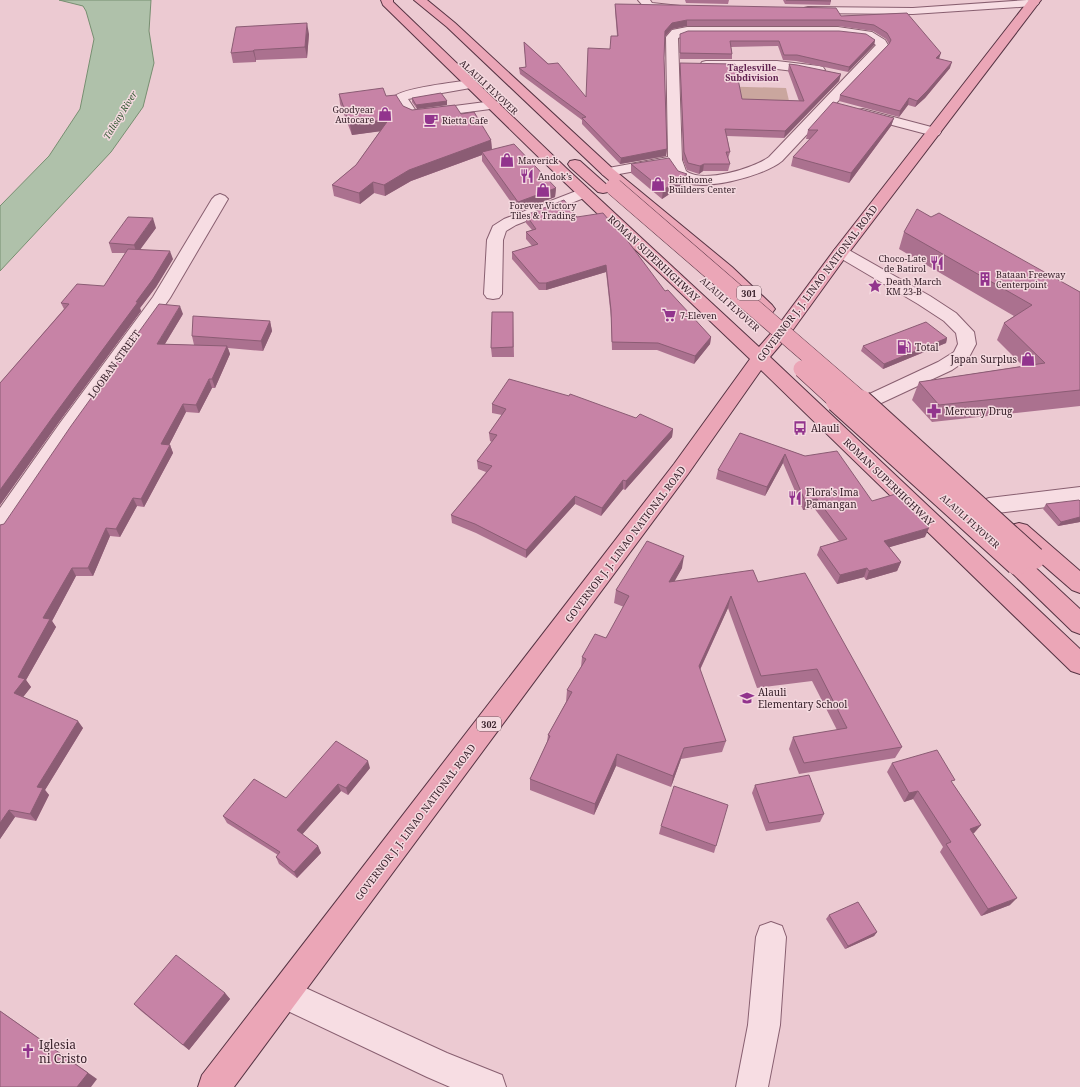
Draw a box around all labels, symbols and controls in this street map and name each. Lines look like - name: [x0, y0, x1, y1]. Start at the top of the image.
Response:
- street label: ALAULI FLYOVER: [457, 56, 521, 118]
- district label: Taglesville Subdivision: [725, 61, 779, 84]
- water label: Talisay River: [100, 88, 140, 142]
- place label: Goodyear Autocare: [332, 103, 375, 126]
- shop icon: Goodyear Autocare: [377, 106, 393, 122]
- cafe icon: Rietta Cafe: [423, 112, 439, 128]
- place label: Rietta Cafe: [442, 114, 488, 127]
- shop icon: Maverick: [499, 152, 515, 168]
- place label: Maverick: [518, 154, 559, 167]
- restaurant icon: Andok's: [519, 168, 535, 184]
- place label: Andok's: [538, 170, 572, 183]
- place label: Britthome Builders Center: [669, 173, 736, 196]
- shop icon: Britthome Builders Center: [650, 176, 666, 192]
- shop icon: Forever Victory Tiles & Trading: [535, 182, 551, 198]
- place label: Forever Victory Tiles & Trading: [510, 199, 577, 222]
- street label: GOVERNOR J. J. LINAO NATIONAL ROAD: [753, 202, 881, 364]
- street label: ROMAN SUPERHIGHWAY: [605, 212, 704, 305]
- place label: Choco-Late de Batirol: [878, 252, 926, 275]
- restaurant icon: Choco-Late de Batirol: [929, 255, 945, 271]
- place label: Bataan Freeway Centerpoint: [996, 268, 1066, 291]
- building icon: Bataan Freeway Centerpoint: [977, 271, 993, 287]
- street label: ALAULI FLYOVER: [698, 274, 763, 334]
- place label: Death March KM 23-B: [886, 275, 942, 298]
- place icon: Death March KM 23-B: [867, 278, 883, 294]
- road number: 301: [737, 286, 761, 300]
- supermarket icon: 7-Eleven: [661, 307, 677, 323]
- place label: 7-Eleven: [680, 309, 717, 322]
- street label: LOOBAN STREET: [84, 327, 144, 401]
- fuel station icon: Total: [896, 339, 912, 355]
- place label: Total: [915, 340, 939, 354]
- shop icon: Japan Surplus: [1020, 351, 1036, 367]
- place label: Japan Surplus: [949, 352, 1017, 366]
- pharmacy icon: Mercury Drug: [926, 403, 942, 419]
- place label: Mercury Drug: [945, 404, 1013, 418]
- bus stop icon: Alauli: [792, 420, 808, 436]
- place label: Alauli: [811, 421, 840, 435]
- street label: ROMAN SUPERHIGHWAY: [841, 435, 938, 530]
- street label: GOVERNOR J. J. LINAO NATIONAL ROAD: [561, 463, 689, 625]
- place label: Flora's Ima Pamangan: [806, 485, 859, 511]
- restaurant icon: Flora's Ima Pamangan: [787, 490, 803, 506]
- street label: ALAULI FLYOVER: [938, 491, 1003, 551]
- place label: Alauli Elementary School: [758, 685, 847, 711]
- school or university icon: Alauli Elementary School: [739, 690, 755, 706]
- road number: 302: [477, 717, 501, 731]
- street label: GOVERNOR J. J. LINAO NATIONAL ROAD: [351, 741, 479, 903]
- place label: Iglesia ni Cristo: [39, 1036, 87, 1067]
- church icon: Iglesia ni Cristo: [20, 1043, 36, 1059]

